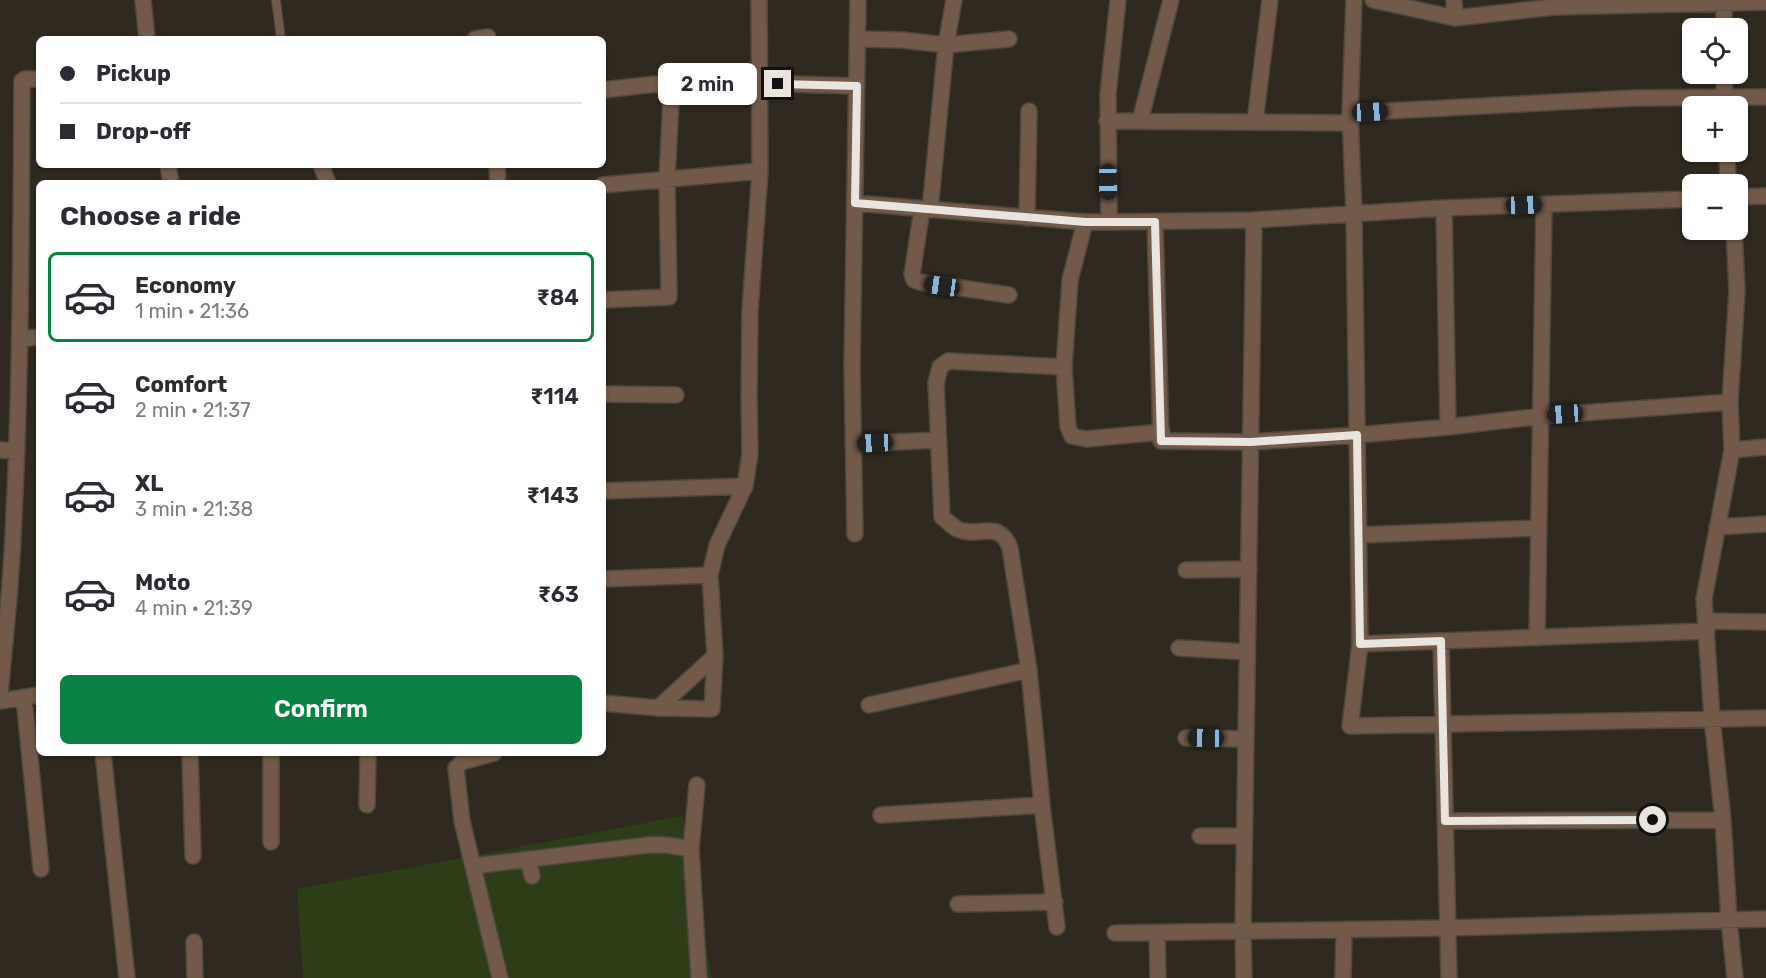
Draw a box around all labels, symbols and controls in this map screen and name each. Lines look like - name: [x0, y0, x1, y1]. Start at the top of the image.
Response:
- map controls: [1682, 18, 1748, 240]
- button: locate: [1682, 18, 1748, 84]
- text: Pickup: [96, 60, 171, 87]
- callout: 2 min: [658, 63, 757, 105]
- route end: [764, 70, 791, 97]
- text: 2 min: [681, 72, 734, 96]
- button: +: [1682, 96, 1748, 162]
- car: [1352, 102, 1388, 122]
- text: Drop-off: [96, 118, 191, 145]
- car: [1099, 164, 1117, 200]
- button: −: [1682, 174, 1748, 240]
- car: [1506, 195, 1542, 215]
- text: Choose a ride: [60, 200, 241, 232]
- icon: car: [63, 270, 117, 324]
- text: Economy: [135, 272, 236, 299]
- car: [923, 275, 961, 297]
- text: ₹84: [537, 284, 579, 311]
- text: 1 min · 21:36: [135, 299, 249, 323]
- icon: car: [63, 369, 117, 423]
- text: Comfort: [135, 371, 227, 398]
- text: ₹114: [530, 383, 579, 410]
- text: 2 min · 21:37: [135, 398, 250, 422]
- car: [1546, 404, 1584, 424]
- car: [857, 433, 893, 453]
- icon: car: [63, 468, 117, 522]
- text: XL: [135, 470, 163, 497]
- text: ₹143: [527, 482, 579, 509]
- text: 3 min · 21:38: [135, 497, 253, 521]
- icon: car: [63, 567, 117, 621]
- text: Moto: [135, 569, 190, 596]
- text: ₹63: [538, 581, 579, 608]
- text: 4 min · 21:39: [135, 596, 253, 620]
- button: Confirm: [60, 675, 582, 744]
- car: [1188, 729, 1224, 747]
- route start: [1639, 806, 1666, 833]

